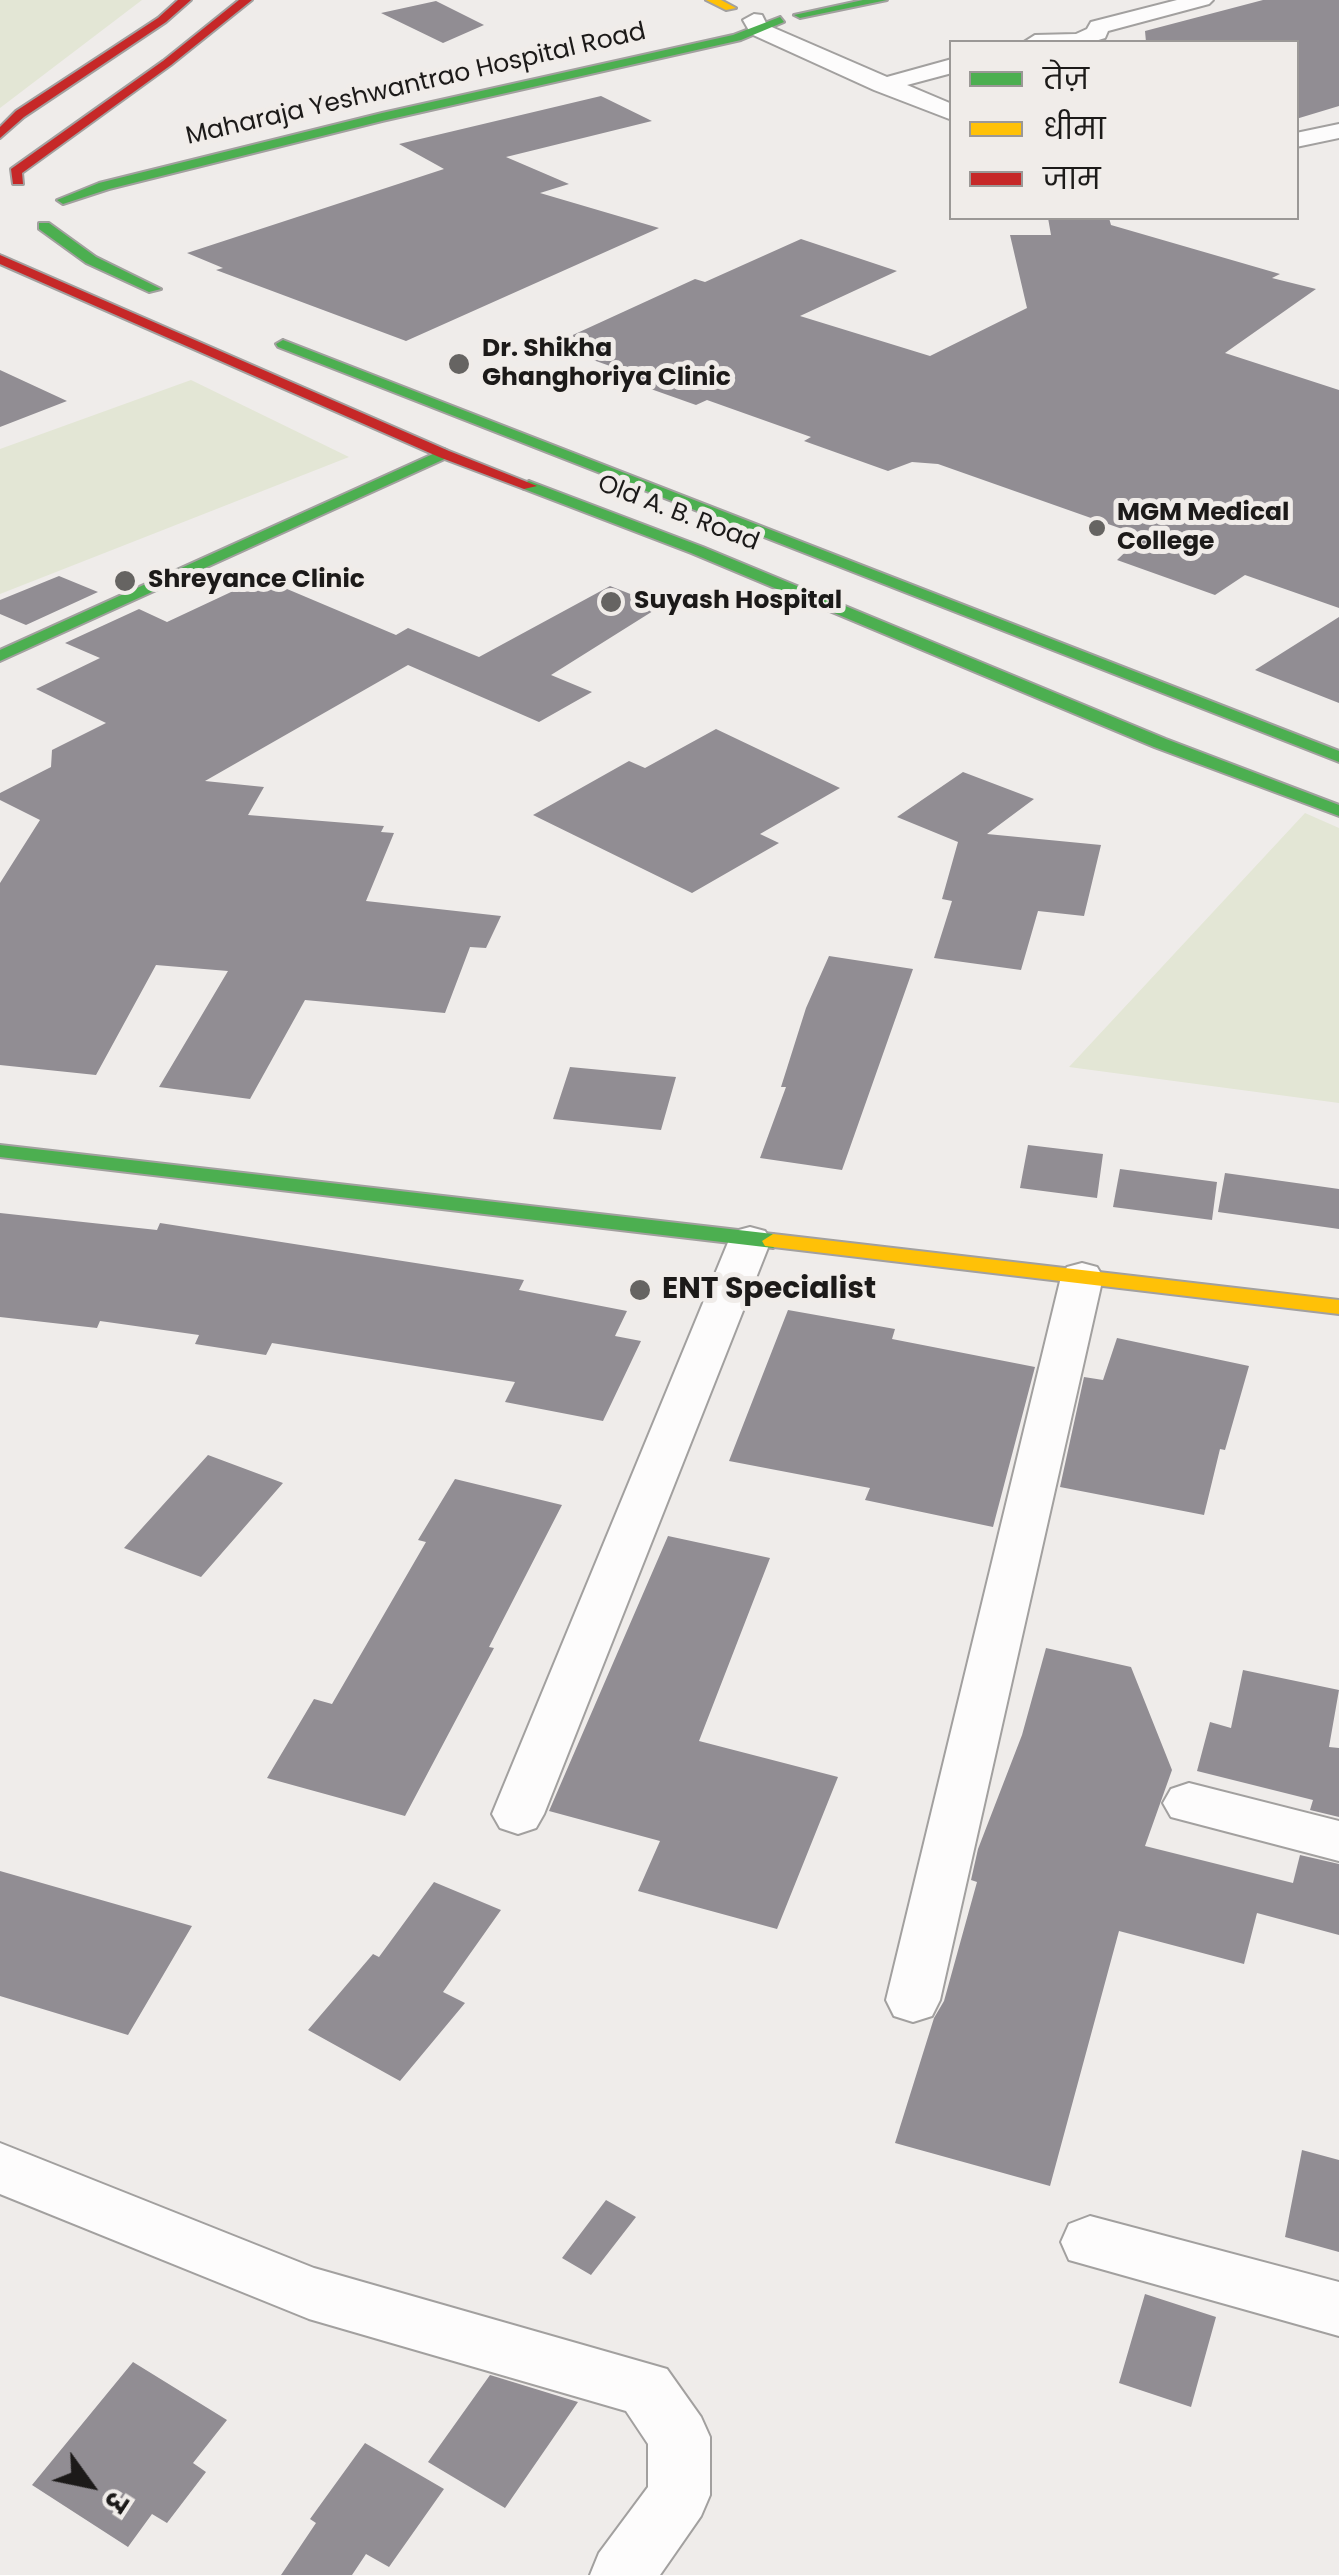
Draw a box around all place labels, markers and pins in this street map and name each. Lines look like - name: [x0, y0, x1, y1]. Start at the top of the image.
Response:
- place label: Dr. Shikha Ghanghoriya Clinic: [482, 335, 731, 394]
- marker: Dr. Shikha Ghanghoriya Clinic: [446, 351, 472, 377]
- place label: MGM Medical College: [1117, 499, 1289, 558]
- marker: MGM Medical College: [1086, 517, 1108, 539]
- place label: Shreyance Clinic: [148, 566, 365, 596]
- marker: Shreyance Clinic: [112, 568, 138, 594]
- place label: Suyash Hospital: [634, 587, 842, 617]
- marker: Suyash Hospital: [598, 589, 624, 615]
- place label: ENT Specialist: [662, 1272, 876, 1308]
- marker: ENT Specialist: [627, 1277, 653, 1303]

